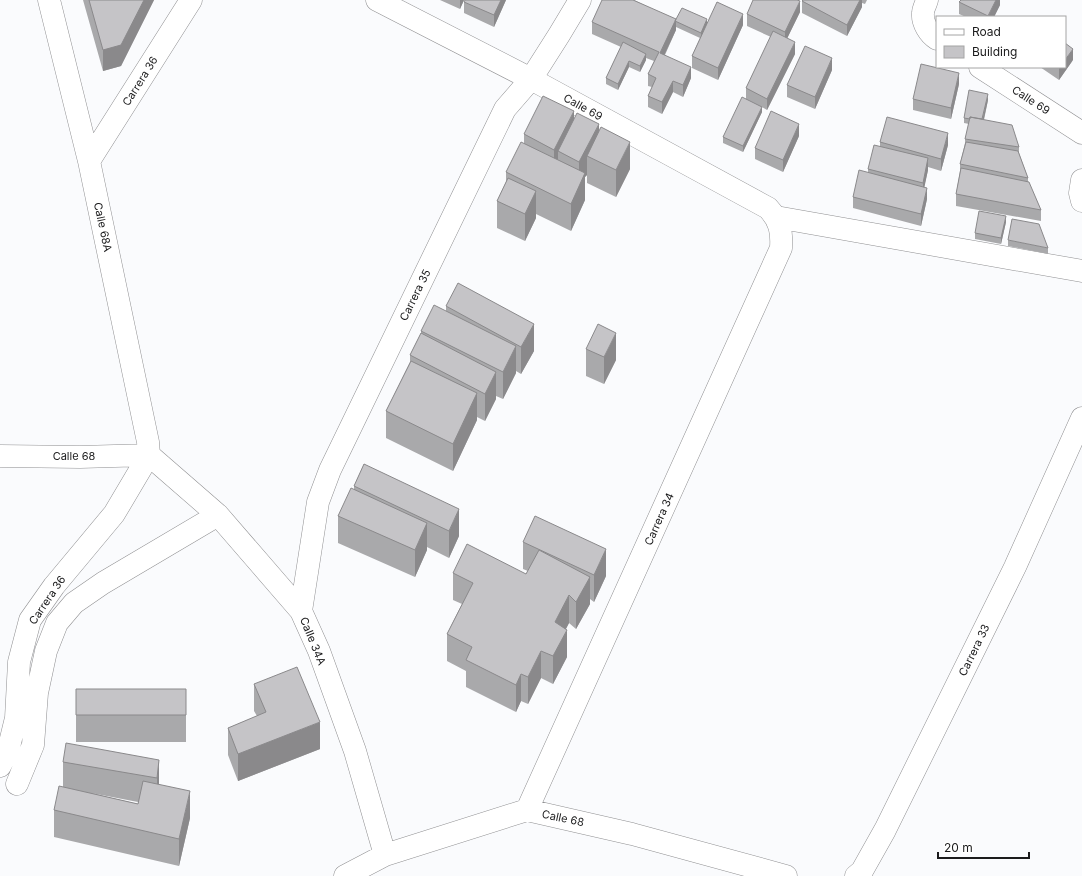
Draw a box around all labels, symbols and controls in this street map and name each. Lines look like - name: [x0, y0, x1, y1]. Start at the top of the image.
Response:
- legend: [936, 16, 1066, 68]
- text: Road: [972, 24, 1001, 39]
- text: Building: [972, 44, 1017, 59]
- street label: Carrera 36: [119, 53, 161, 108]
- street label: Calle 69: [1009, 83, 1053, 118]
- street label: Calle 69: [561, 91, 605, 124]
- street label: Calle 68A: [91, 201, 115, 253]
- street label: Carrera 35: [396, 267, 434, 323]
- street label: Calle 68: [53, 449, 96, 463]
- street label: Carrera 34: [641, 490, 677, 548]
- street label: Carrera 36: [26, 573, 69, 627]
- street label: Calle 34A: [297, 615, 329, 667]
- street label: Carrera 33: [955, 622, 993, 678]
- street label: Calle 68: [541, 807, 586, 829]
- scale bar: [938, 834, 1029, 860]
- text: 20 m: [944, 840, 973, 855]

